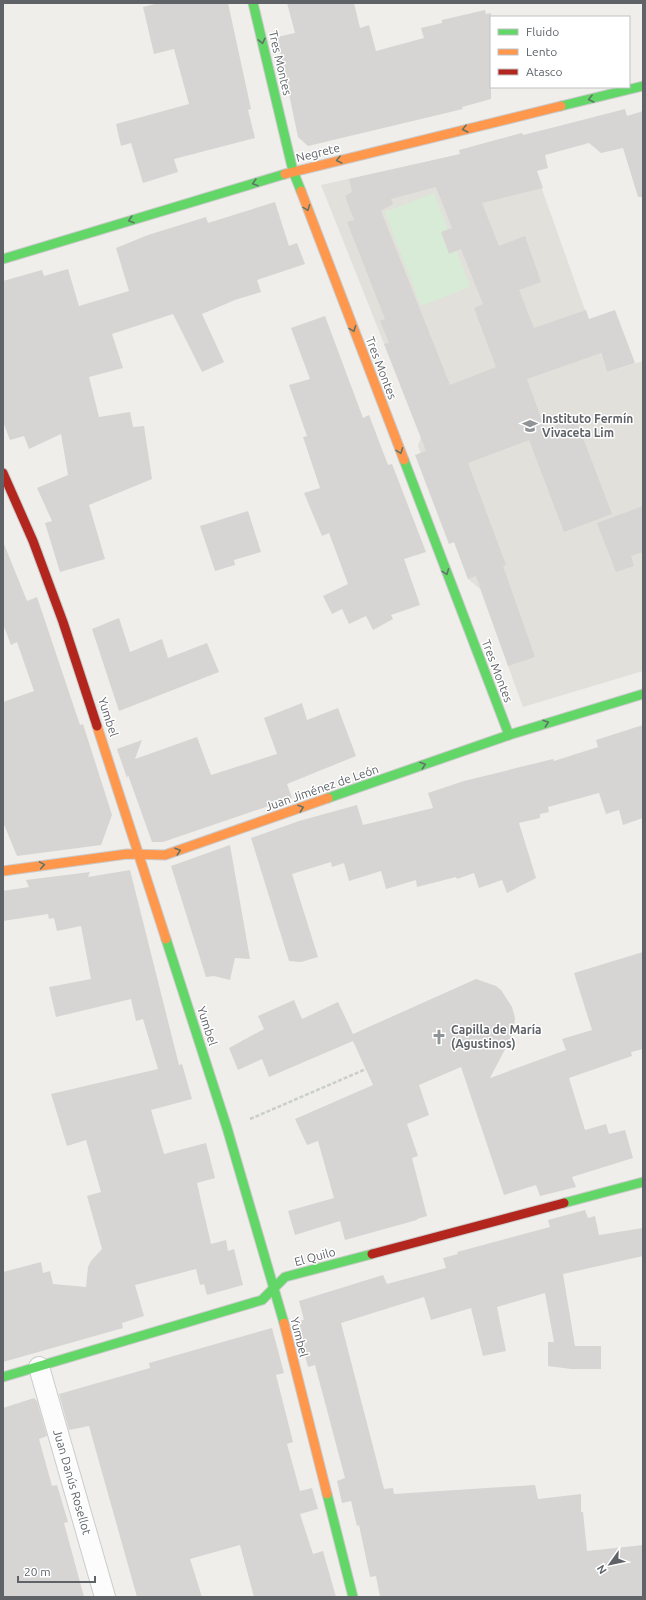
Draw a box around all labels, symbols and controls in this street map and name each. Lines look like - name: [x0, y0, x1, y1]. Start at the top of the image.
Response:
- legend: [490, 16, 630, 88]
- text: Fluido: [526, 25, 559, 38]
- street label: Tres Montes: [267, 29, 294, 97]
- one-way arrow: [257, 37, 266, 44]
- text: Lento: [526, 45, 557, 58]
- text: Atasco: [526, 65, 562, 78]
- one-way arrow: [588, 94, 595, 102]
- one-way arrow: [462, 125, 468, 133]
- street label: Negrete: [295, 141, 341, 164]
- one-way arrow: [336, 155, 343, 164]
- one-way arrow: [252, 178, 259, 187]
- one-way arrow: [302, 204, 310, 211]
- one-way arrow: [128, 215, 135, 224]
- one-way arrow: [349, 326, 357, 333]
- street label: Tres Montes: [364, 335, 399, 401]
- place label: Instituto Fermín Vivaceta Lim: [542, 412, 633, 439]
- school or university icon: Instituto Fermín Vivaceta Lim: [521, 417, 539, 435]
- one-way arrow: [395, 447, 403, 454]
- one-way arrow: [442, 568, 450, 575]
- street label: Tres Montes: [480, 638, 515, 704]
- street label: Yumbel: [96, 695, 121, 738]
- one-way arrow: [543, 720, 550, 728]
- one-way arrow: [420, 761, 427, 770]
- street label: Juan Jiménez de León: [263, 762, 380, 813]
- one-way arrow: [297, 804, 304, 813]
- one-way arrow: [174, 847, 181, 855]
- one-way arrow: [38, 861, 45, 870]
- street label: Yumbel: [195, 1004, 220, 1047]
- place label: Capilla de María (Agustinos): [451, 1023, 542, 1051]
- church icon: Capilla de María (Agustinos): [430, 1028, 448, 1046]
- street label: El Quilo: [293, 1245, 337, 1268]
- street label: Yumbel: [288, 1316, 311, 1358]
- street label: Juan Danús Rosellot: [51, 1428, 94, 1536]
- north arrow: [590, 1544, 630, 1584]
- scale bar: [18, 1558, 95, 1584]
- text: N: [594, 1563, 609, 1576]
- text: 20 m: [24, 1565, 51, 1578]

